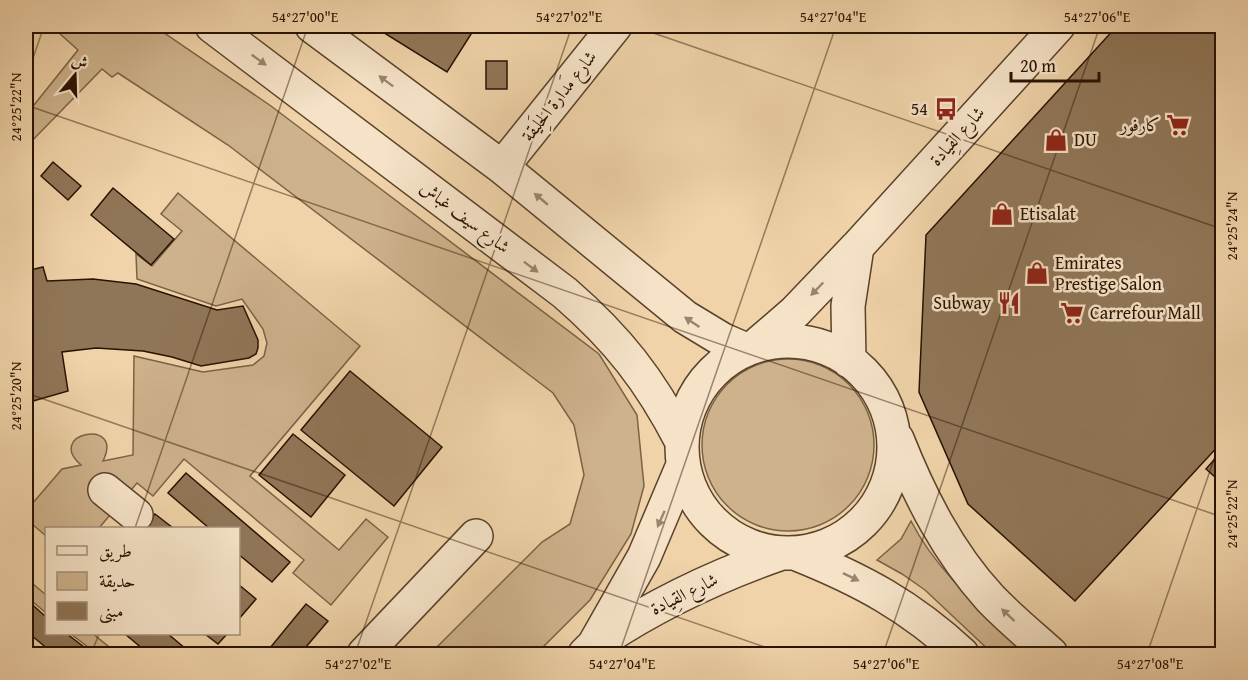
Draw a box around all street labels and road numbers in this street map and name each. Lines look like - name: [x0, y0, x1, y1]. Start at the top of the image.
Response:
- street label: شارع مَدارة الحِلَيقة: [514, 44, 604, 148]
- street label: شارع القِيادة: [922, 100, 992, 173]
- street label: شارع سيف غباش: [413, 174, 516, 261]
- street label: شارع القِيادة: [645, 566, 723, 623]

